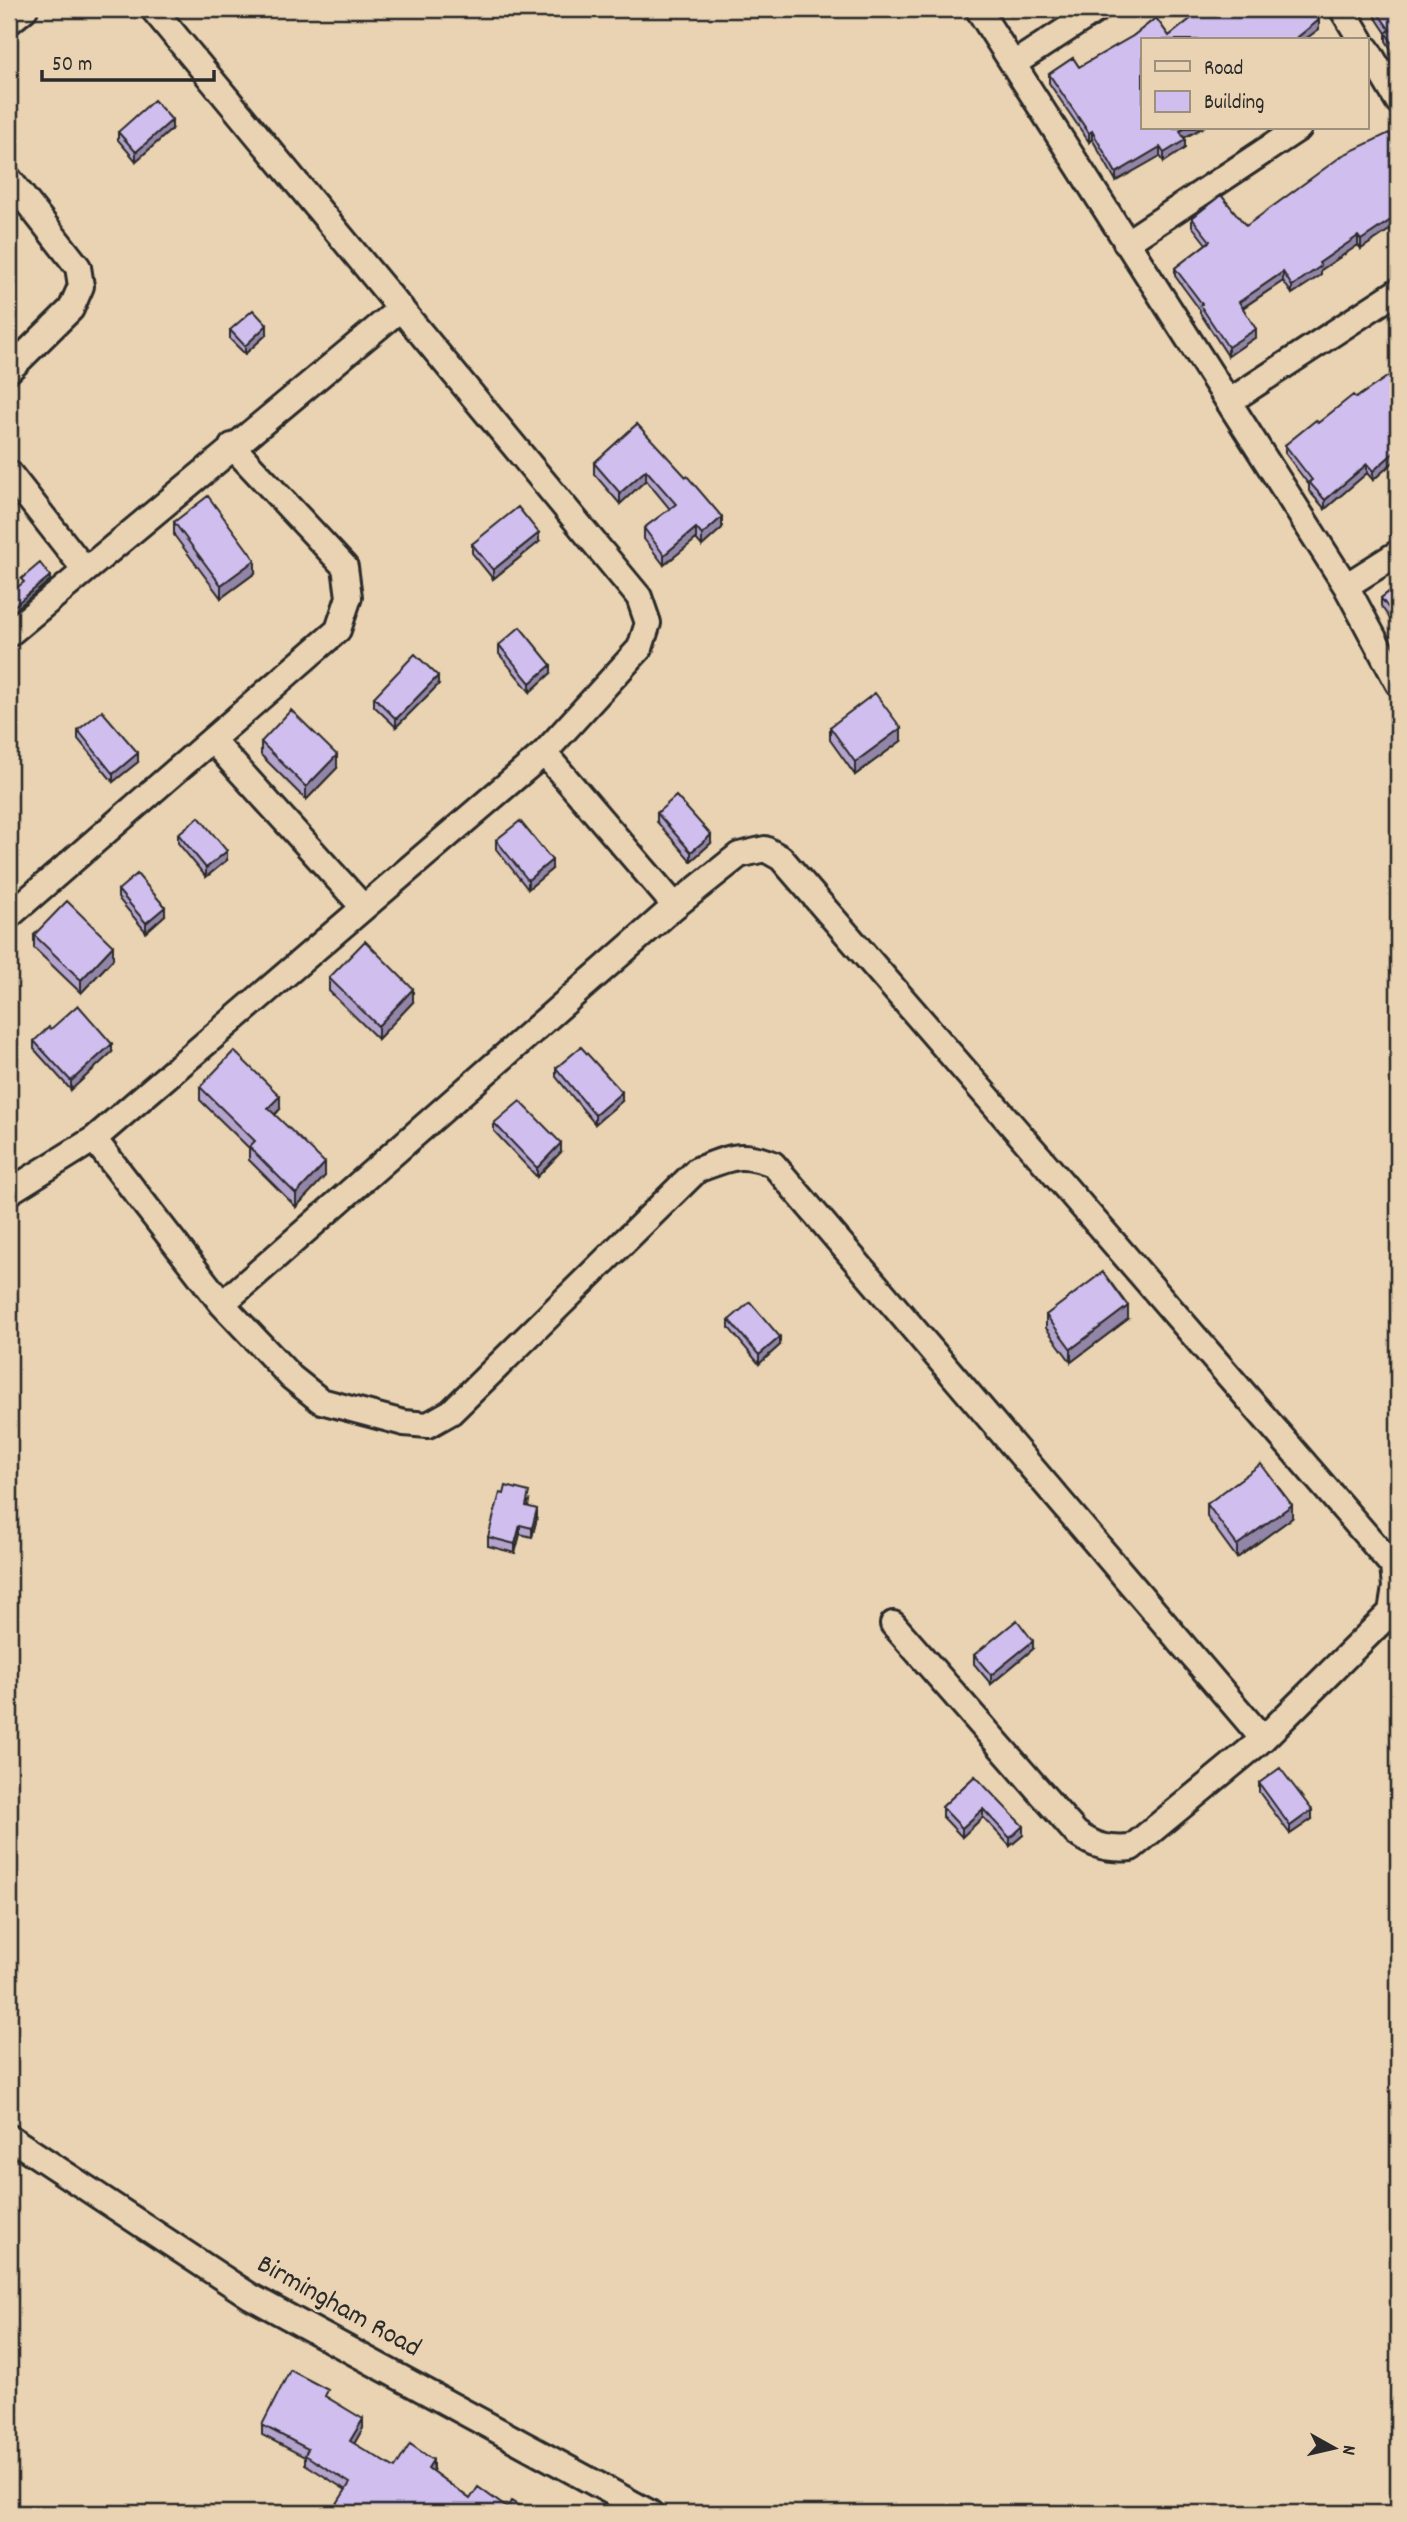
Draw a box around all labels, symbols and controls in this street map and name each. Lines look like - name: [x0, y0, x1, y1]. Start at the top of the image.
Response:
- scale bar: [42, 38, 214, 82]
- legend: [1141, 38, 1368, 130]
- text: 50 m: [52, 51, 92, 81]
- text: Road: [1204, 55, 1243, 85]
- text: Building: [1204, 89, 1264, 119]
- street label: Birmingham Road: [249, 2246, 427, 2370]
- north arrow: [1298, 2414, 1368, 2484]
- text: N: [1333, 2443, 1361, 2456]

